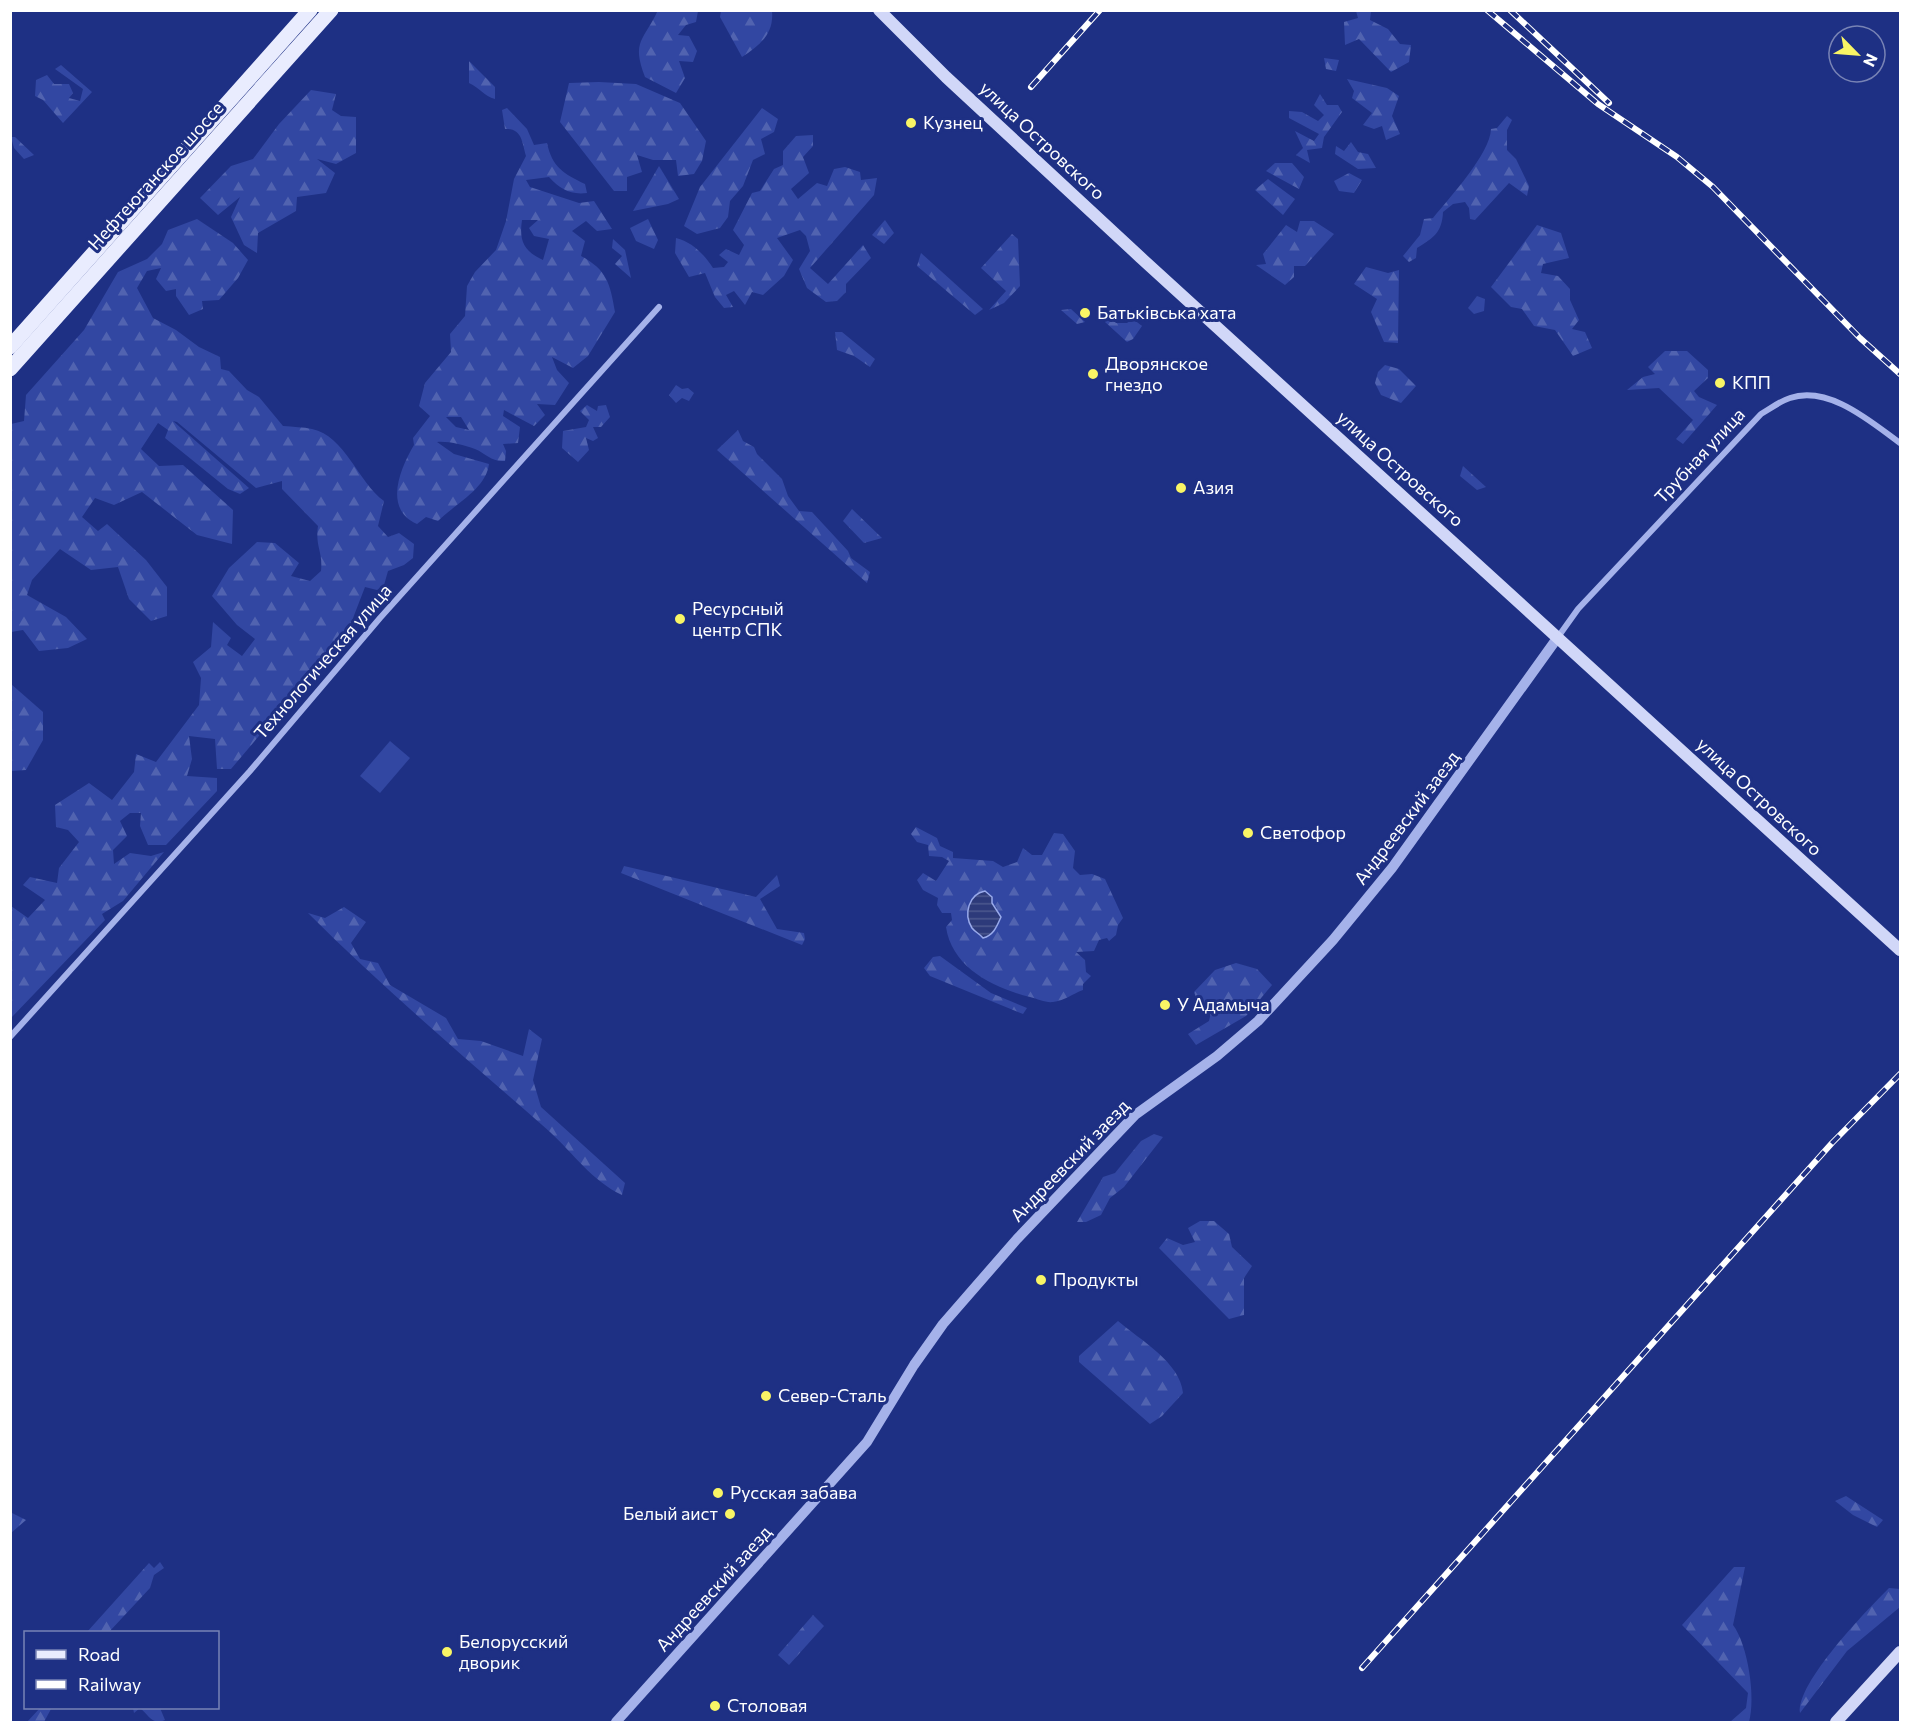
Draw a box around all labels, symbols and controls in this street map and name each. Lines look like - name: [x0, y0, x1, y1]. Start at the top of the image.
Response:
- north arrow: [1827, 24, 1887, 84]
- text: N: [1860, 51, 1882, 70]
- street label: улица Островского: [976, 77, 1110, 204]
- street label: Нефтеюганское шоссе: [83, 97, 228, 254]
- place label: Кузнец: [923, 111, 983, 133]
- marker: Кузнец: [904, 116, 918, 130]
- place label: Батькiвська хата: [1097, 301, 1236, 323]
- marker: Батькiвська хата: [1078, 306, 1092, 320]
- place label: Дворянское гнездо: [1105, 352, 1208, 395]
- marker: Дворянское гнездо: [1086, 367, 1100, 381]
- place label: КПП: [1732, 371, 1771, 393]
- marker: КПП: [1713, 376, 1727, 390]
- street label: Трубная улица: [1650, 403, 1749, 508]
- street label: улица Островского: [1333, 406, 1469, 531]
- place label: Азия: [1193, 476, 1234, 498]
- marker: Азия: [1174, 481, 1188, 495]
- street label: Технологическая улица: [249, 579, 396, 743]
- place label: Ресурсный центр СПК: [692, 597, 784, 640]
- marker: Ресурсный центр СПК: [673, 612, 687, 626]
- street label: улица Островского: [1693, 733, 1827, 860]
- street label: Андреевский заезд: [1349, 746, 1464, 889]
- place label: Светофор: [1260, 821, 1346, 843]
- marker: Светофор: [1241, 826, 1255, 840]
- place label: У Адамыча: [1177, 993, 1270, 1015]
- marker: У Адамыча: [1158, 998, 1172, 1012]
- street label: Андреевский заезд: [1005, 1094, 1134, 1226]
- place label: Продукты: [1053, 1268, 1138, 1290]
- marker: Продукты: [1034, 1273, 1048, 1287]
- place label: Север-Сталь: [778, 1384, 887, 1406]
- marker: Север-Сталь: [759, 1389, 773, 1403]
- place label: Русская забава: [730, 1481, 857, 1503]
- marker: Русская забава: [711, 1486, 725, 1500]
- place label: Белый аист: [623, 1502, 719, 1524]
- marker: Белый аист: [723, 1507, 737, 1521]
- street label: Андреевский заезд: [651, 1521, 776, 1656]
- place label: Белорусский дворик: [459, 1630, 568, 1673]
- legend: [24, 1631, 219, 1709]
- text: Road: [78, 1643, 120, 1665]
- marker: Белорусский дворик: [440, 1645, 454, 1659]
- text: Railway: [78, 1673, 141, 1695]
- place label: Столовая: [727, 1694, 808, 1716]
- marker: Столовая: [708, 1699, 722, 1713]

